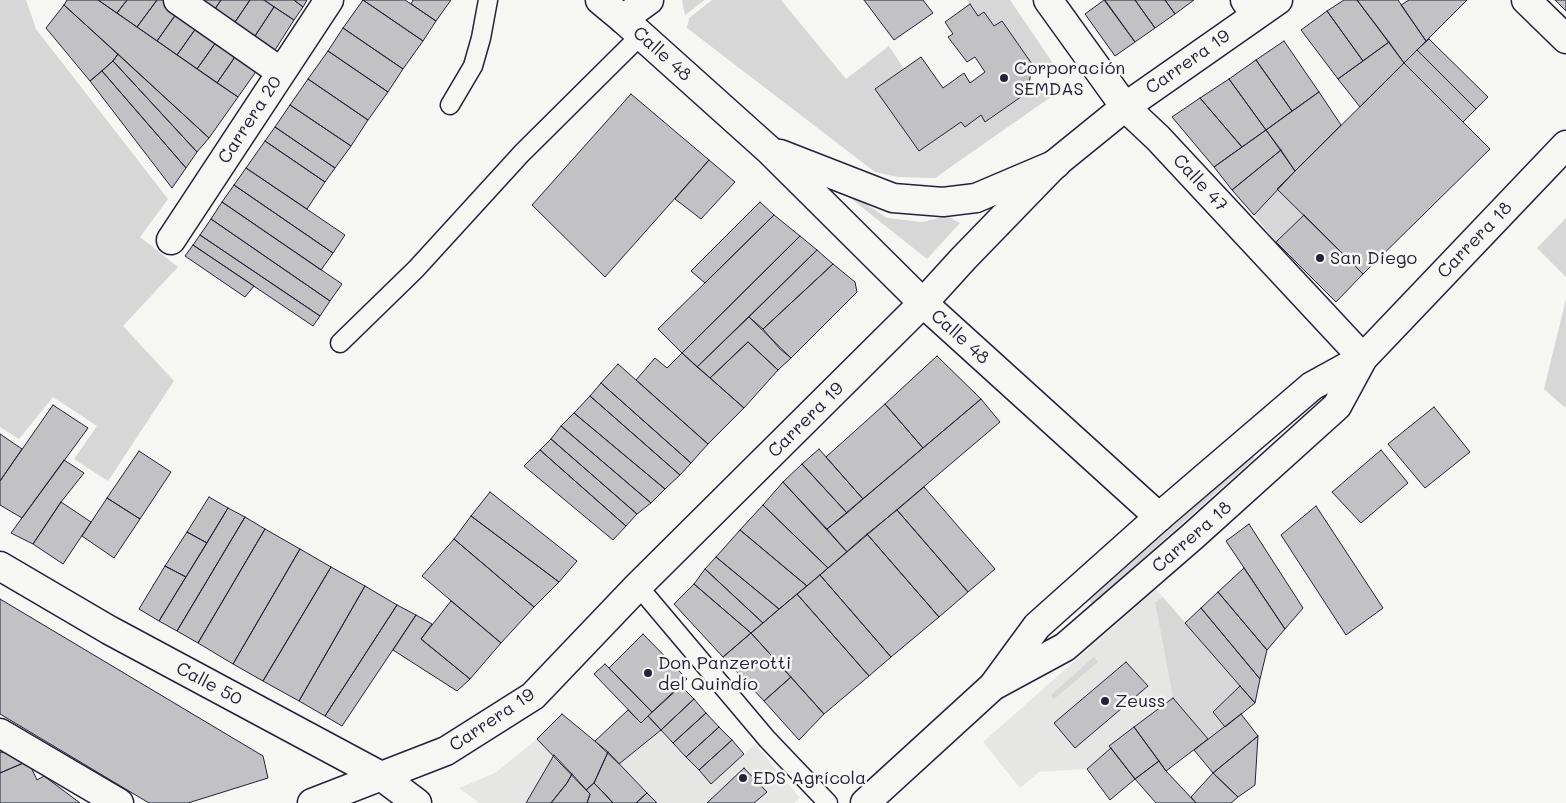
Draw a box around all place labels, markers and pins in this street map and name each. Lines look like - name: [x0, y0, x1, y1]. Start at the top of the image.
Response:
- place label: Corporación SEMDAS: [1014, 57, 1125, 100]
- marker: Corporación SEMDAS: [998, 72, 1010, 84]
- place label: San Diego: [1330, 247, 1417, 269]
- marker: San Diego: [1314, 252, 1326, 264]
- place label: Don Panzerotti del Quindío: [658, 652, 791, 694]
- marker: Don Panzerotti del Quindío: [642, 667, 654, 679]
- place label: Zeuss: [1115, 690, 1166, 712]
- marker: Zeuss: [1099, 695, 1111, 707]
- place label: EDS Agrícola: [753, 767, 866, 789]
- marker: EDS Agrícola: [737, 772, 749, 784]

